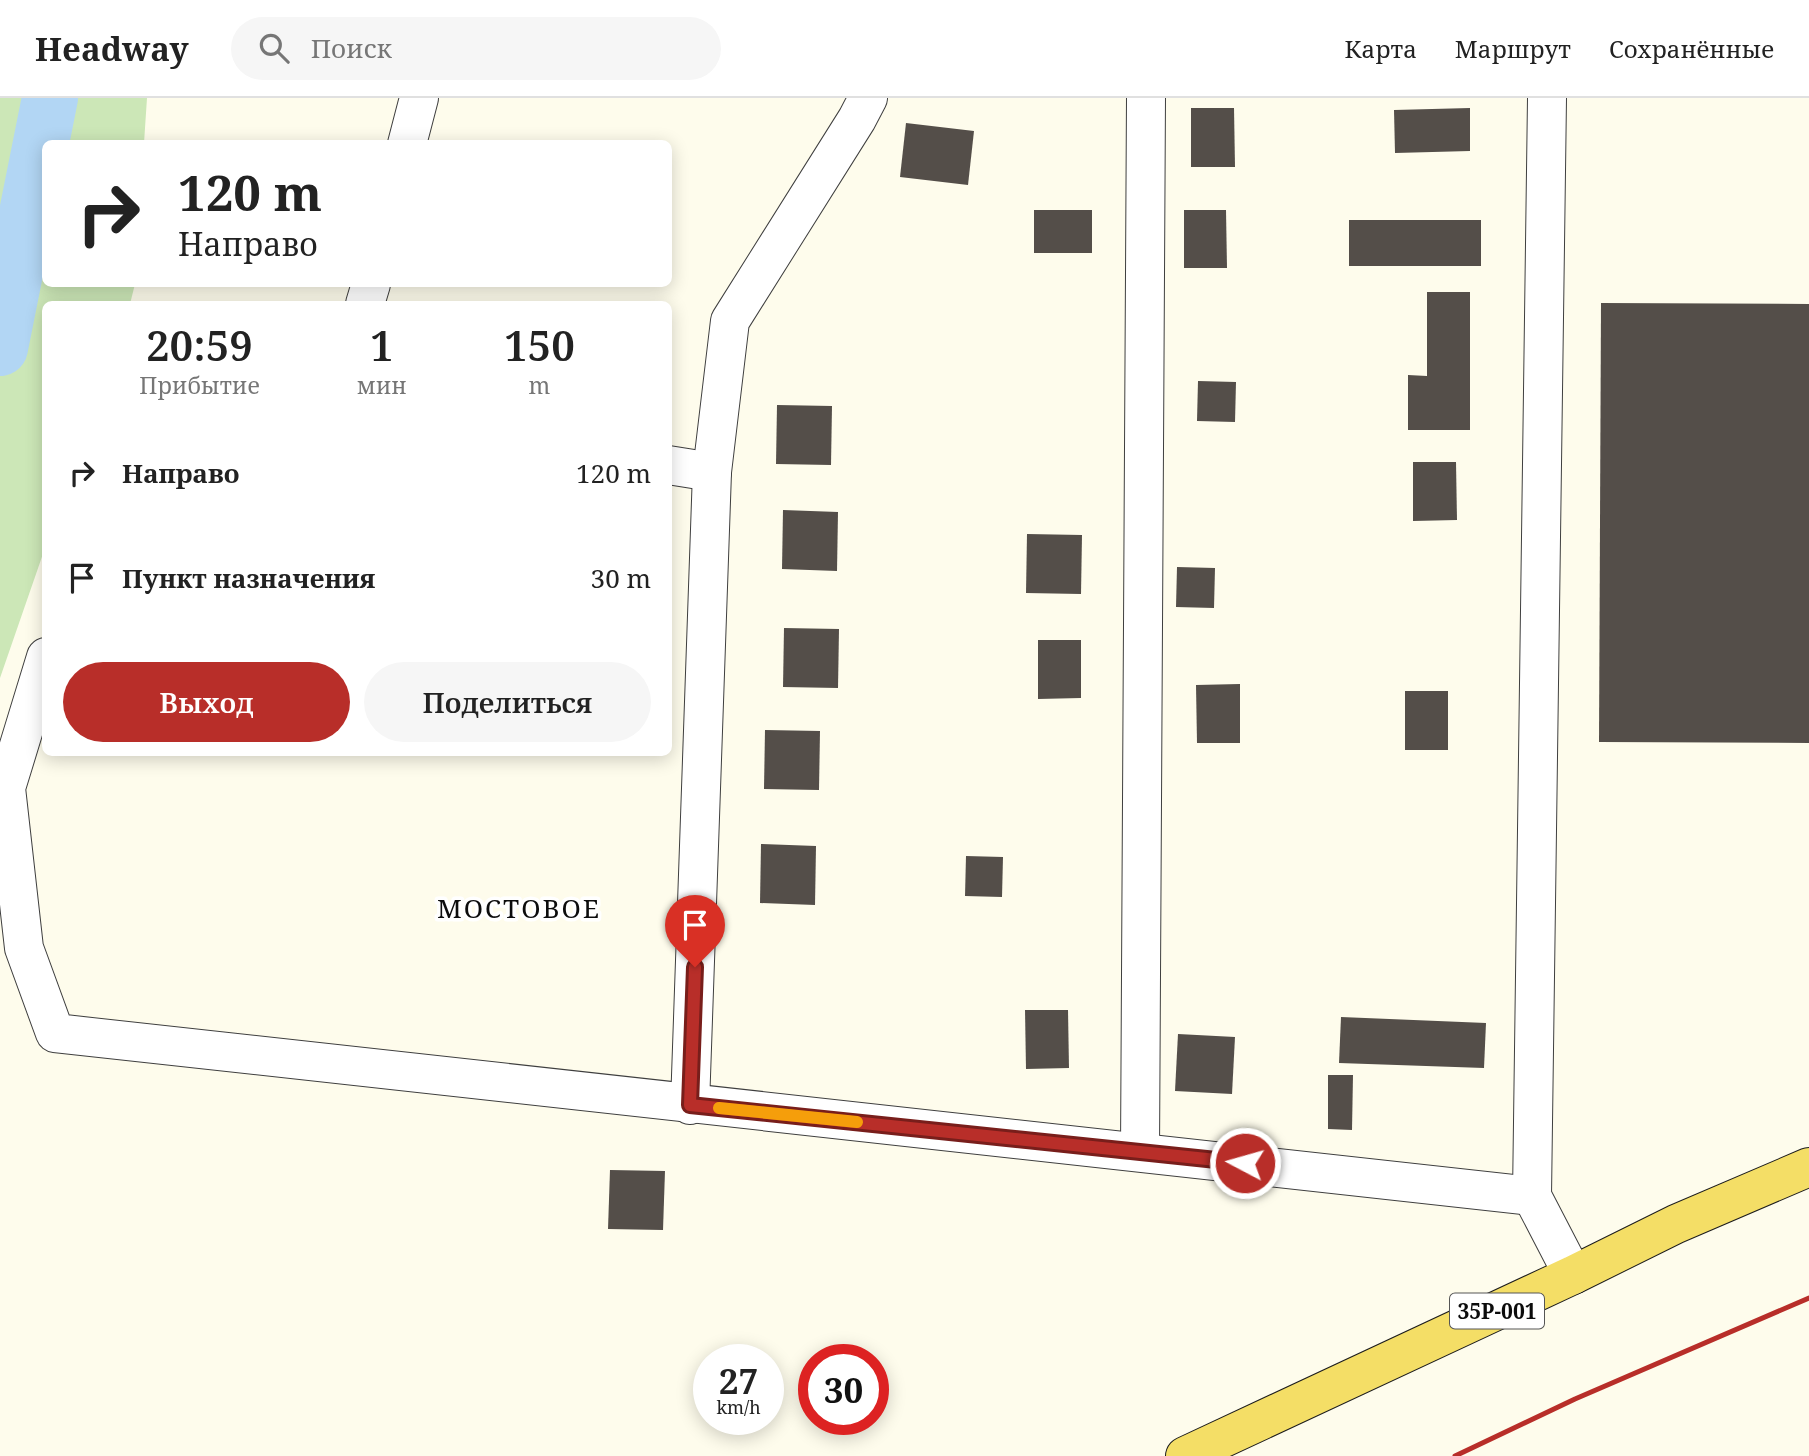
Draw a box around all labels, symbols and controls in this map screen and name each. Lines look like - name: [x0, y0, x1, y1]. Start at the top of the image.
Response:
- search box: [231, 17, 721, 80]
- text: Headway: [35, 26, 189, 71]
- icon: search: [255, 29, 293, 67]
- text: Поиск: [311, 30, 392, 66]
- text: Карта: [1345, 32, 1417, 65]
- text: Маршрут: [1455, 32, 1571, 65]
- text: Сохранённые: [1609, 32, 1774, 65]
- text: 120 m: [178, 159, 322, 225]
- icon: right: [63, 168, 154, 259]
- text: Направо: [178, 222, 318, 265]
- text: 20:59: [146, 316, 253, 373]
- text: 1: [370, 316, 394, 373]
- text: 150: [504, 316, 575, 373]
- text: Прибытие: [139, 369, 260, 401]
- text: мин: [357, 369, 407, 401]
- text: m: [528, 369, 550, 401]
- icon: right: [63, 454, 101, 492]
- text: Направо: [122, 455, 240, 491]
- text: 120 m: [576, 455, 651, 491]
- icon: arrive: [63, 559, 101, 597]
- text: Пункт назначения: [122, 560, 375, 596]
- text: 30 m: [591, 560, 651, 596]
- button: Выход: [63, 662, 350, 742]
- button: Поделиться: [364, 662, 651, 742]
- district label: МОСТОВОЕ: [437, 890, 601, 926]
- pin: [665, 895, 725, 967]
- icon: arrive: [676, 906, 714, 944]
- position arrow: [1208, 1126, 1282, 1200]
- road number: 35Р-001: [1450, 1294, 1544, 1328]
- speed limit sign: 30: [798, 1344, 889, 1435]
- text: 27: [719, 1357, 758, 1404]
- text: km/h: [716, 1395, 761, 1419]

